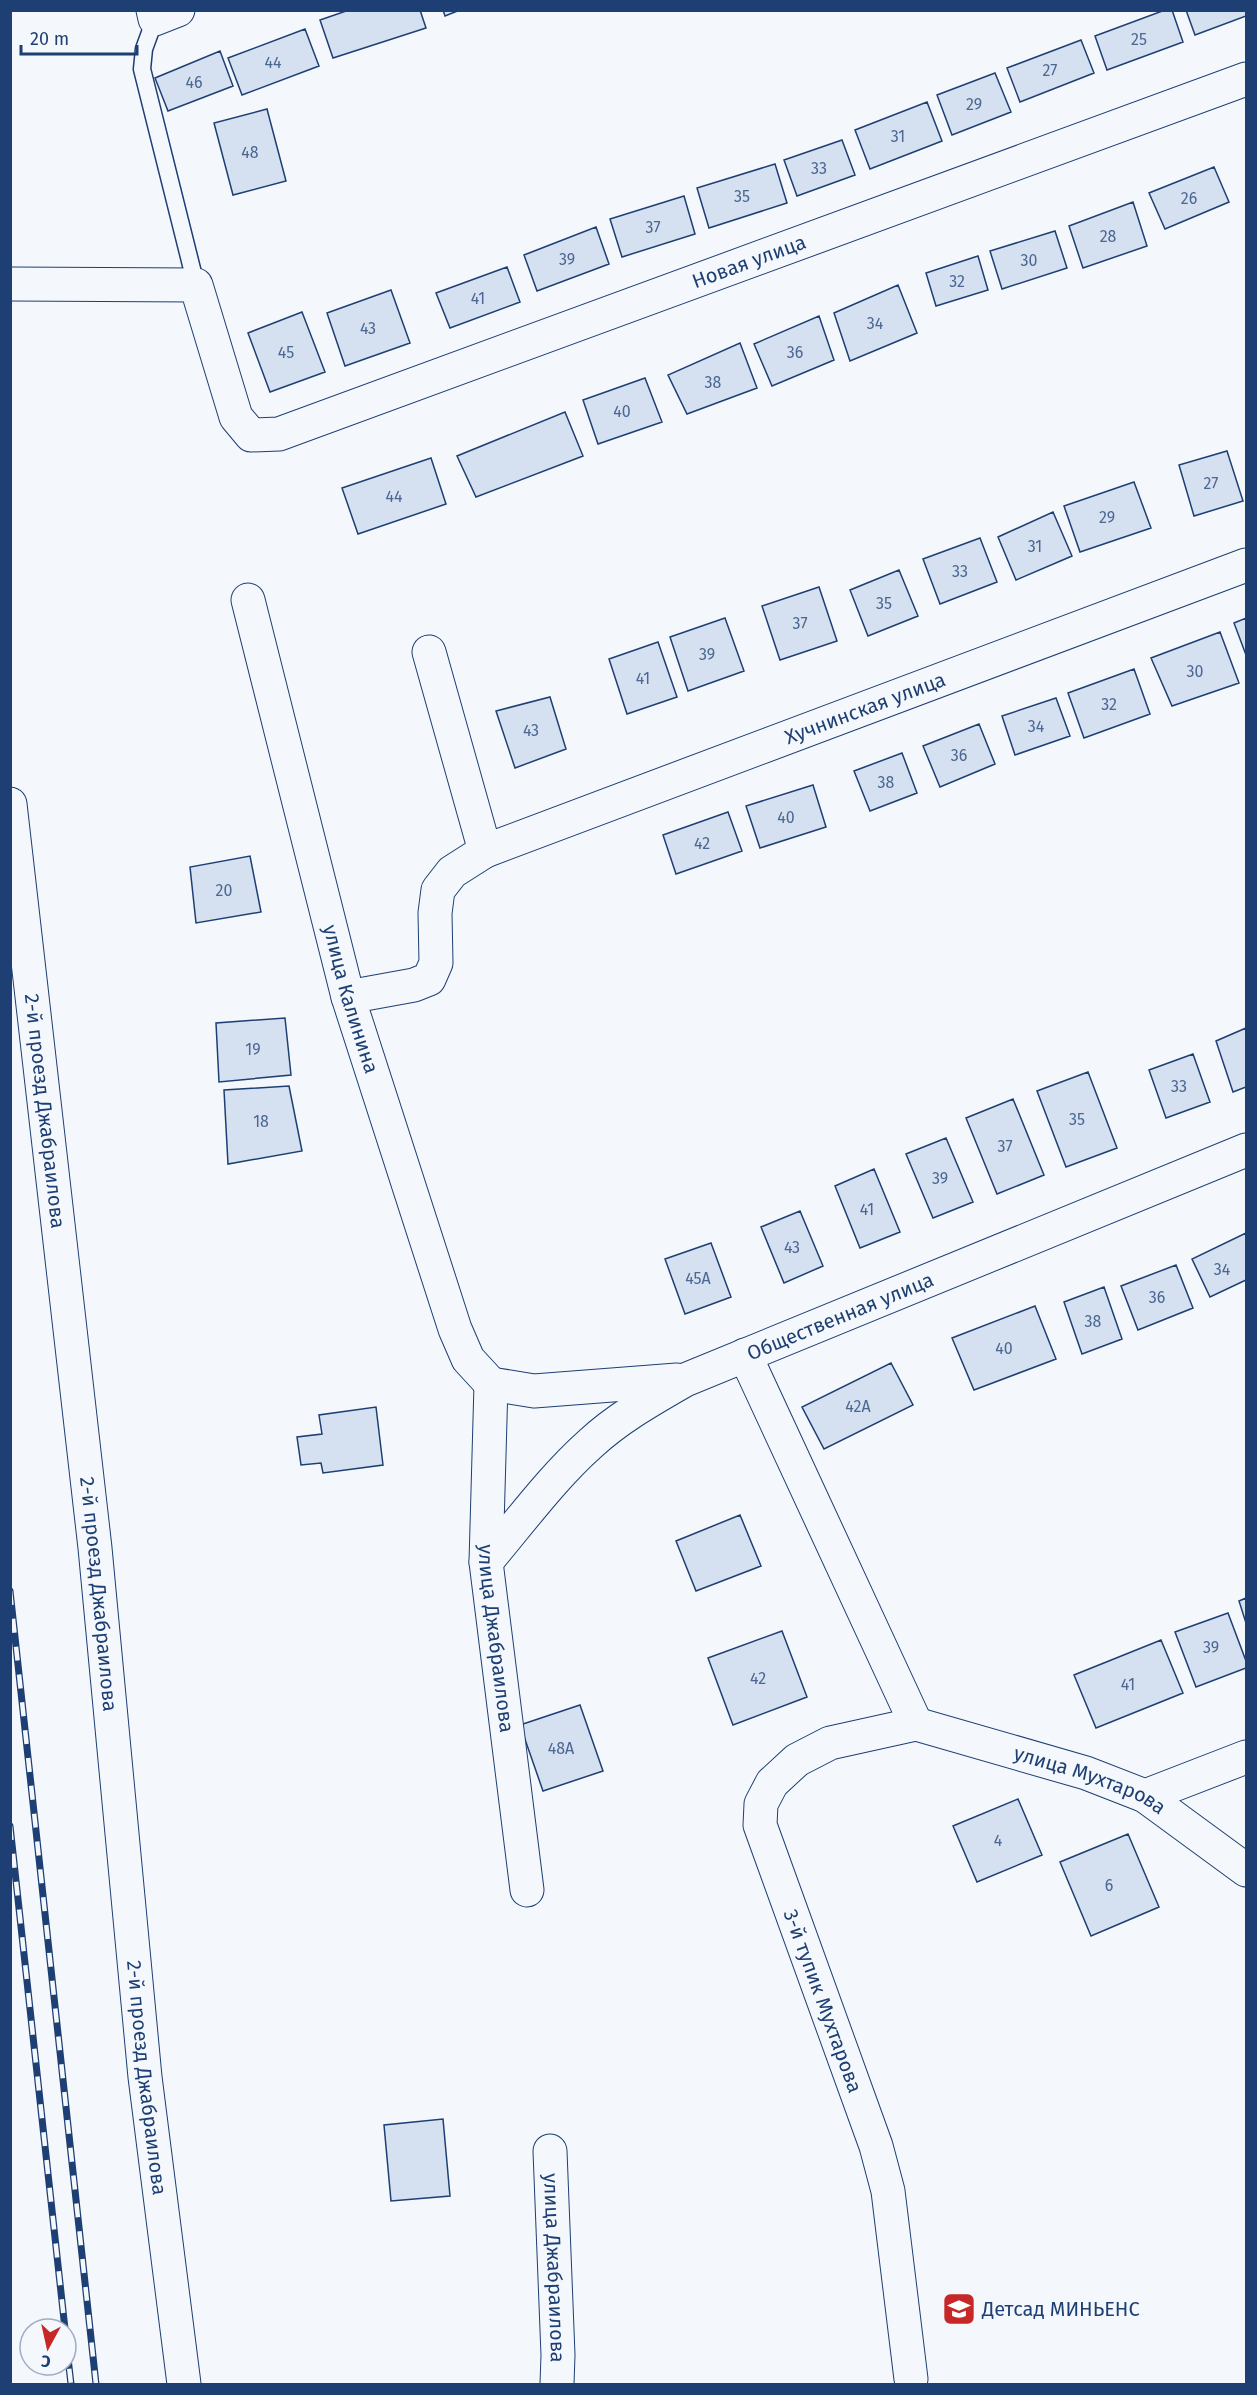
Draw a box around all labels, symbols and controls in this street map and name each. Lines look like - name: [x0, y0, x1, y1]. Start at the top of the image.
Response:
- scale bar: [21, 18, 136, 56]
- text: 20 m: [30, 28, 69, 50]
- house number: 25: [1131, 30, 1147, 49]
- house number: 44: [264, 53, 282, 72]
- house number: 27: [1043, 61, 1057, 80]
- house number: 46: [185, 73, 203, 92]
- house number: 29: [966, 95, 982, 114]
- house number: 31: [891, 127, 905, 146]
- house number: 48: [241, 143, 259, 162]
- house number: 33: [811, 159, 827, 178]
- house number: 35: [734, 187, 750, 206]
- house number: 26: [1181, 189, 1197, 208]
- house number: 37: [645, 218, 661, 237]
- house number: 28: [1100, 227, 1117, 246]
- street label: Новая улица: [689, 230, 809, 293]
- house number: 39: [559, 250, 575, 269]
- house number: 30: [1021, 251, 1038, 270]
- house number: 32: [949, 272, 965, 291]
- house number: 41: [471, 289, 485, 308]
- house number: 34: [867, 314, 884, 333]
- house number: 43: [360, 319, 376, 338]
- house number: 45: [278, 343, 294, 362]
- house number: 36: [787, 343, 803, 362]
- house number: 38: [705, 373, 722, 392]
- house number: 40: [613, 402, 631, 421]
- house number: 27: [1204, 474, 1218, 493]
- house number: 44: [385, 487, 403, 506]
- house number: 29: [1099, 508, 1115, 527]
- house number: 31: [1028, 537, 1042, 556]
- house number: 33: [952, 562, 968, 581]
- house number: 35: [876, 594, 892, 613]
- house number: 37: [792, 614, 808, 633]
- house number: 39: [699, 645, 715, 664]
- house number: 30: [1187, 662, 1204, 681]
- street label: Хучнинская улица: [781, 667, 949, 749]
- house number: 41: [636, 669, 650, 688]
- house number: 32: [1101, 695, 1117, 714]
- house number: 34: [1028, 717, 1045, 736]
- house number: 43: [523, 721, 539, 740]
- house number: 36: [951, 746, 967, 765]
- house number: 38: [878, 773, 895, 792]
- house number: 40: [777, 808, 795, 827]
- house number: 42: [694, 834, 710, 853]
- house number: 20: [216, 881, 232, 900]
- street label: улица Калинина: [318, 922, 384, 1076]
- street label: 2-й проезд Джабраилова: [20, 992, 70, 1230]
- house number: 19: [245, 1040, 261, 1059]
- house number: 33: [1171, 1077, 1187, 1096]
- house number: 35: [1069, 1110, 1085, 1129]
- house number: 18: [253, 1112, 269, 1131]
- house number: 37: [997, 1137, 1013, 1156]
- house number: 39: [932, 1169, 948, 1188]
- house number: 41: [860, 1200, 874, 1219]
- house number: 43: [784, 1238, 800, 1257]
- house number: 34: [1214, 1260, 1231, 1279]
- street label: Общественная улица: [743, 1267, 937, 1365]
- house number: 45А: [685, 1269, 712, 1288]
- house number: 36: [1149, 1288, 1165, 1307]
- house number: 38: [1085, 1312, 1102, 1331]
- house number: 40: [995, 1339, 1013, 1358]
- house number: 42А: [845, 1397, 871, 1416]
- street label: 2-й проезд Джабраилова: [75, 1475, 122, 1713]
- street label: улица Джабраилова: [474, 1544, 519, 1734]
- house number: 39: [1203, 1638, 1219, 1657]
- house number: 42: [750, 1669, 766, 1688]
- house number: 41: [1121, 1675, 1135, 1694]
- house number: 48А: [548, 1739, 575, 1758]
- street label: улица Мухтарова: [1011, 1741, 1171, 1819]
- house number: 4: [994, 1831, 1003, 1850]
- house number: 6: [1105, 1876, 1113, 1895]
- street label: 3-й тупик Мухтарова: [779, 1906, 867, 2096]
- street label: 2-й проезд Джабраилова: [122, 1959, 172, 2196]
- street label: улица Джабраилова: [539, 2173, 570, 2363]
- school or university icon: Детсад МИНЬЕНС: [941, 2291, 977, 2327]
- place label: Детсад МИНЬЕНС: [981, 2297, 1140, 2321]
- north arrow: [18, 2317, 78, 2377]
- text: С: [39, 2351, 52, 2371]

